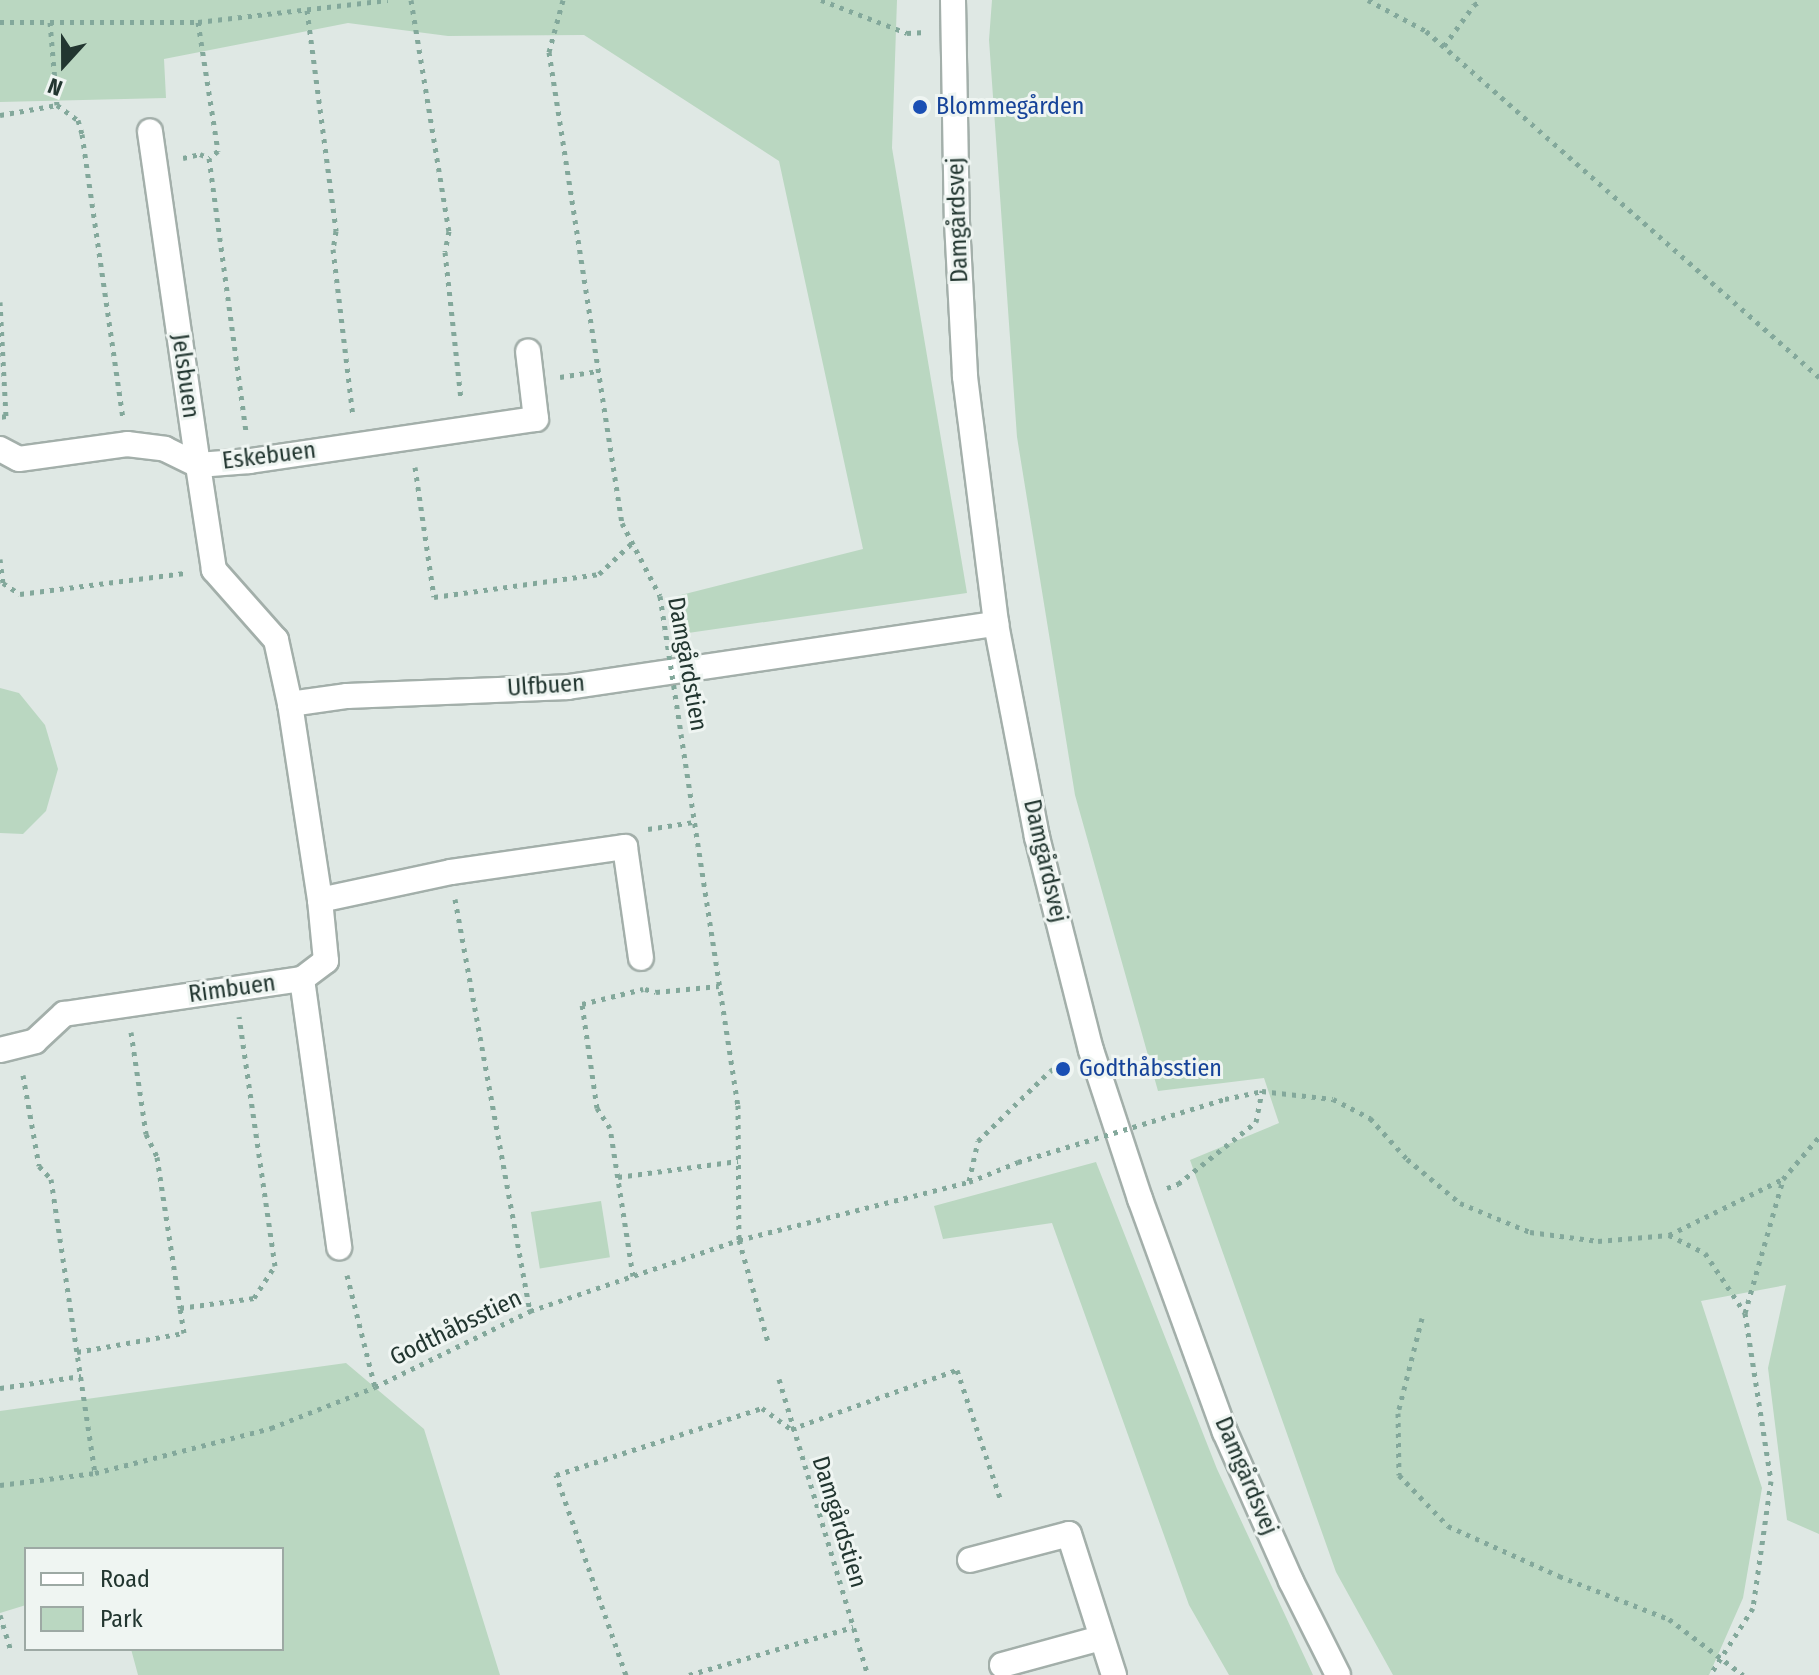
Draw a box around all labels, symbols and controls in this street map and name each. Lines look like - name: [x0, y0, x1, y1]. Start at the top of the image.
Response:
- north arrow: [24, 24, 104, 104]
- text: N: [44, 72, 66, 102]
- place label: Blommegården: [936, 93, 1084, 121]
- marker: Blommegården: [911, 98, 929, 116]
- street label: Damgårdsvej: [941, 157, 975, 283]
- street label: Jelsbuen: [165, 332, 205, 420]
- street label: Eskebuen: [221, 436, 317, 476]
- street label: Damgårdstien: [661, 595, 713, 733]
- street label: Ulfbuen: [506, 669, 586, 703]
- street label: Damgårdsvej: [1017, 797, 1073, 925]
- street label: Rimbuen: [187, 969, 277, 1009]
- place label: Godthåbsstien: [1079, 1055, 1222, 1083]
- marker: Godthåbsstien: [1054, 1060, 1072, 1078]
- street label: Godthåbsstien: [385, 1284, 527, 1372]
- street label: Damgårdsvej: [1208, 1413, 1284, 1539]
- street label: Damgårdstien: [805, 1453, 873, 1591]
- legend: [24, 1547, 284, 1651]
- text: Road: [100, 1565, 150, 1593]
- text: Park: [100, 1605, 143, 1633]

